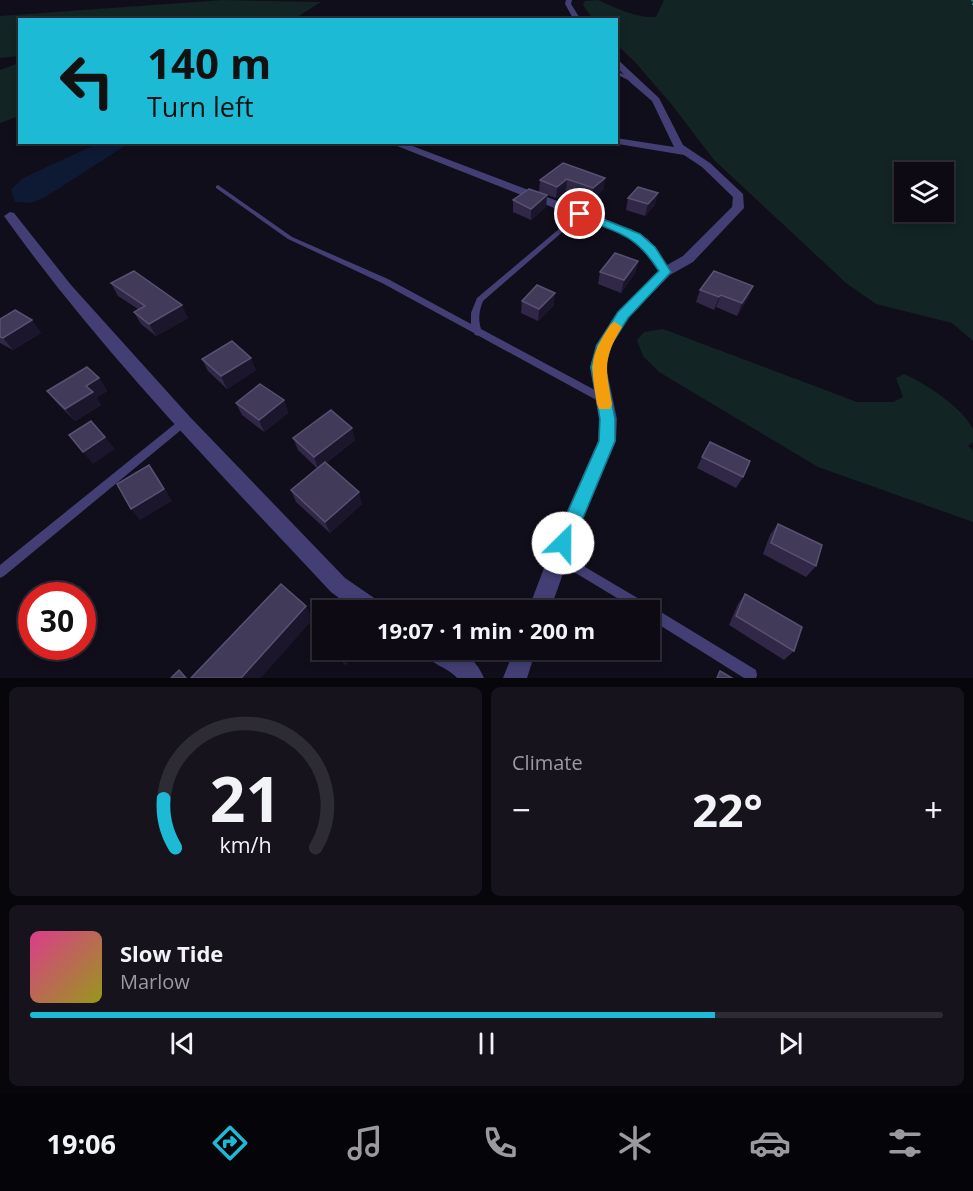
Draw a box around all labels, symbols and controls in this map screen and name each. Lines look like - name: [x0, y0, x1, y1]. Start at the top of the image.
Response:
- text: 140 m: [147, 34, 271, 91]
- icon: left: [48, 42, 126, 120]
- text: Turn left: [147, 88, 254, 125]
- map controls: [894, 162, 954, 222]
- button: layers: [894, 162, 954, 222]
- pin: [554, 188, 605, 239]
- icon: arrive: [563, 197, 596, 230]
- position arrow: [531, 511, 595, 575]
- speed limit sign: 30: [18, 582, 96, 660]
- text: 19:07 · 1 min · 200 m: [377, 615, 595, 645]
- text: Climate: [512, 749, 583, 776]
- text: 21: [210, 755, 281, 840]
- text: 22°: [692, 779, 763, 840]
- text: −: [512, 787, 531, 832]
- text: +: [924, 787, 943, 832]
- text: km/h: [219, 831, 272, 860]
- text: Slow Tide: [120, 938, 223, 968]
- text: Marlow: [120, 968, 190, 995]
- icon: previous: [166, 1027, 199, 1060]
- icon: pause: [470, 1027, 503, 1060]
- icon: next: [774, 1027, 807, 1060]
- icon: directions: [209, 1122, 251, 1164]
- icon: music: [344, 1122, 386, 1164]
- icon: phone: [479, 1122, 521, 1164]
- icon: climate: [614, 1122, 656, 1164]
- icon: car: [749, 1122, 791, 1164]
- icon: filters: [884, 1122, 926, 1164]
- text: 19:06: [47, 1125, 116, 1162]

